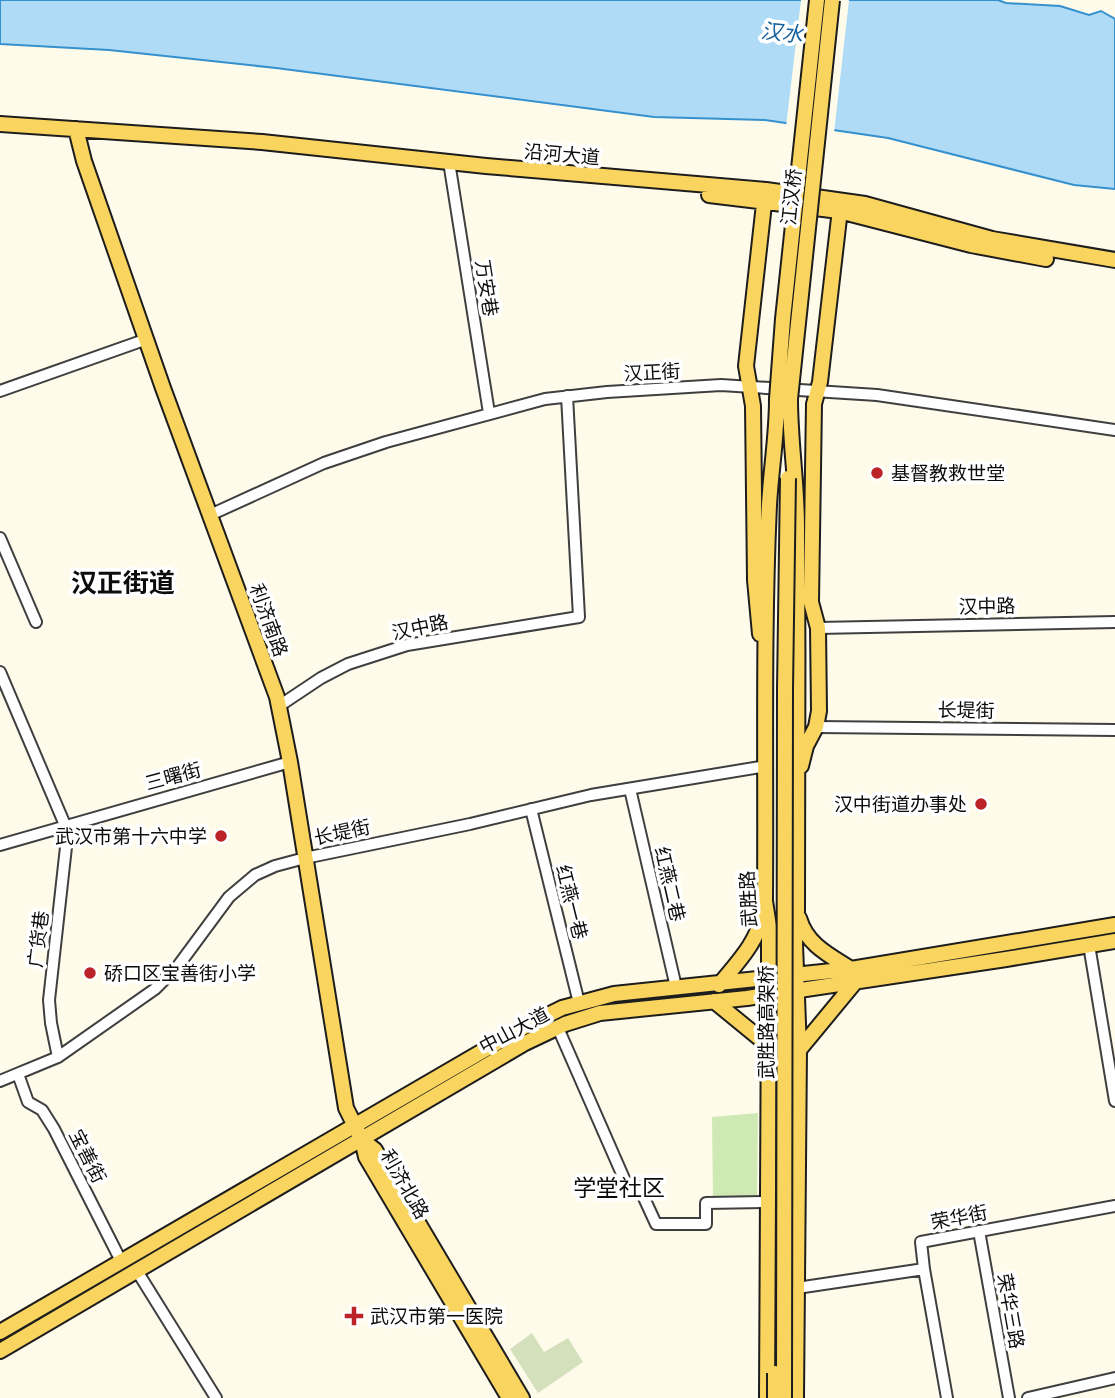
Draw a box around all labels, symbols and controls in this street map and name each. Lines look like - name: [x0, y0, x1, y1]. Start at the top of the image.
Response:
- water label: 汉水: [760, 16, 805, 48]
- street label: 沿河大道: [523, 139, 601, 169]
- street label: 江汉桥: [776, 167, 806, 227]
- street label: 万安巷: [471, 258, 503, 318]
- street label: 汉正街: [623, 359, 681, 385]
- place label: 基督教救世堂: [891, 461, 1005, 485]
- marker: 基督教救世堂: [869, 465, 885, 481]
- district label: 汉正街道: [71, 565, 175, 599]
- street label: 利济南路: [245, 580, 293, 660]
- street label: 汉中路: [958, 594, 1016, 618]
- street label: 汉中路: [390, 609, 450, 645]
- street label: 长堤街: [937, 698, 995, 722]
- street label: 三曙街: [142, 757, 204, 795]
- place label: 汉中街道办事处: [834, 792, 967, 816]
- marker: 汉中街道办事处: [973, 796, 989, 812]
- street label: 长堤街: [312, 814, 372, 850]
- place label: 武汉市第十六中学: [55, 824, 207, 848]
- marker: 武汉市第十六中学: [213, 828, 229, 844]
- street label: 红燕二巷: [650, 844, 690, 924]
- street label: 红燕一巷: [551, 862, 593, 942]
- street label: 武胜路: [735, 870, 761, 928]
- street label: 广货巷: [23, 909, 53, 969]
- place label: 硚口区宝善街小学: [104, 961, 256, 985]
- marker: 硚口区宝善街小学: [82, 965, 98, 981]
- street label: 武胜路高架桥: [754, 965, 778, 1079]
- street label: 中山大道: [475, 1002, 553, 1058]
- street label: 宝善街: [64, 1125, 112, 1187]
- street label: 利济北路: [376, 1145, 434, 1223]
- district label: 学堂社区: [573, 1172, 665, 1202]
- street label: 荣华街: [929, 1200, 989, 1234]
- street label: 荣华三路: [993, 1271, 1029, 1351]
- place label: 武汉市第一医院: [370, 1304, 503, 1328]
- marker: 武汉市第一医院: [344, 1306, 364, 1326]

